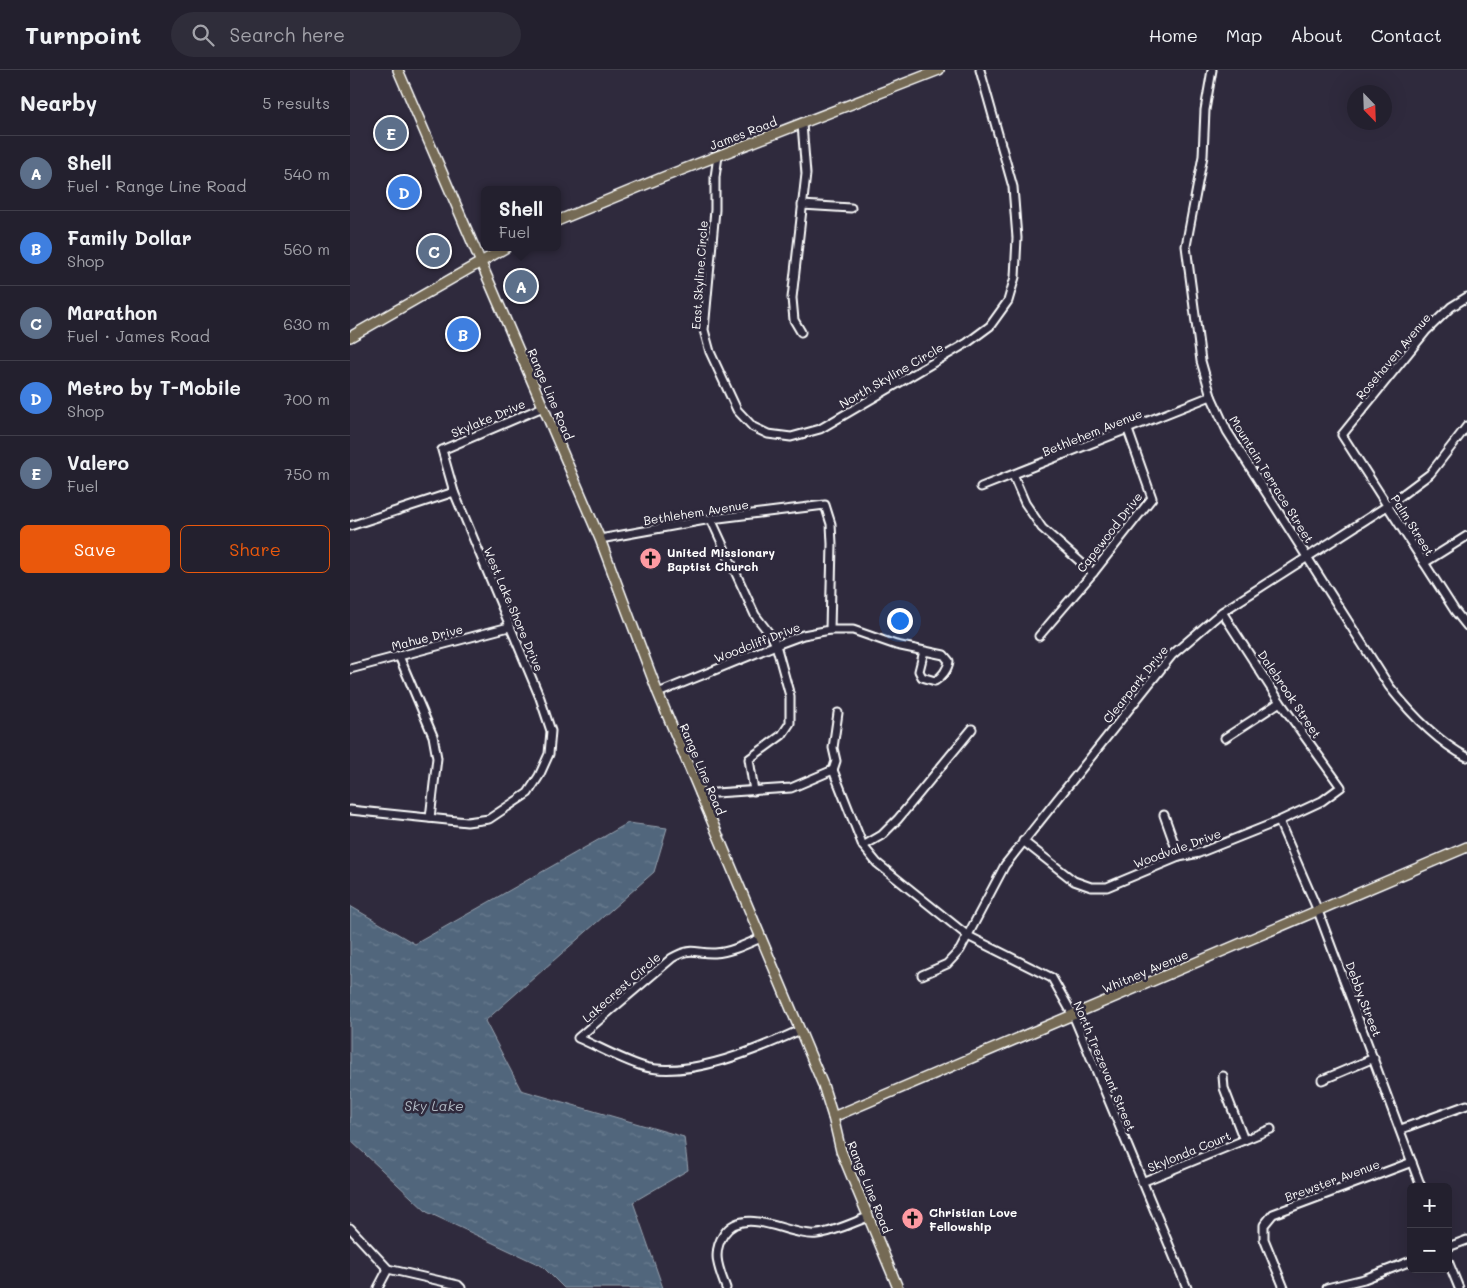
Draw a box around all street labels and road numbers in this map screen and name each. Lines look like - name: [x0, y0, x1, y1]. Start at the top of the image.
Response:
- street label: James Road: [707, 113, 779, 153]
- street label: East Skyline Circle: [687, 220, 711, 330]
- street label: Rosehaven Avenue: [1352, 309, 1434, 403]
- street label: North Skyline Circle: [836, 339, 946, 411]
- street label: Range Line Road: [525, 346, 578, 443]
- street label: Skylake Drive: [448, 395, 528, 441]
- street label: Bethlehem Avenue: [1040, 405, 1144, 459]
- street label: Mountain Terrace Street: [1226, 412, 1318, 546]
- street label: Capewood Drive: [1073, 489, 1145, 575]
- street label: Palm Street: [1388, 491, 1438, 559]
- street label: Bethlehem Avenue: [642, 496, 750, 528]
- street label: West Lake Shore Drive: [480, 544, 548, 674]
- street label: Woodcliff Drive: [712, 618, 802, 666]
- street label: Mahue Drive: [389, 620, 465, 654]
- street label: Clearpark Drive: [1099, 642, 1171, 726]
- street label: Dalebrook Street: [1255, 647, 1325, 741]
- street label: Range Line Road: [677, 721, 730, 818]
- street label: Woodvale Drive: [1131, 825, 1223, 871]
- street label: Whitney Avenue: [1100, 946, 1190, 996]
- street label: Lakecrest Circle: [578, 949, 664, 1025]
- street label: Debby Street: [1342, 959, 1386, 1039]
- street label: North Trezevant Street: [1070, 998, 1140, 1134]
- street label: Skylonda Court: [1145, 1127, 1233, 1175]
- street label: Range Line Road: [844, 1139, 896, 1236]
- street label: Brewster Avenue: [1282, 1155, 1382, 1205]

